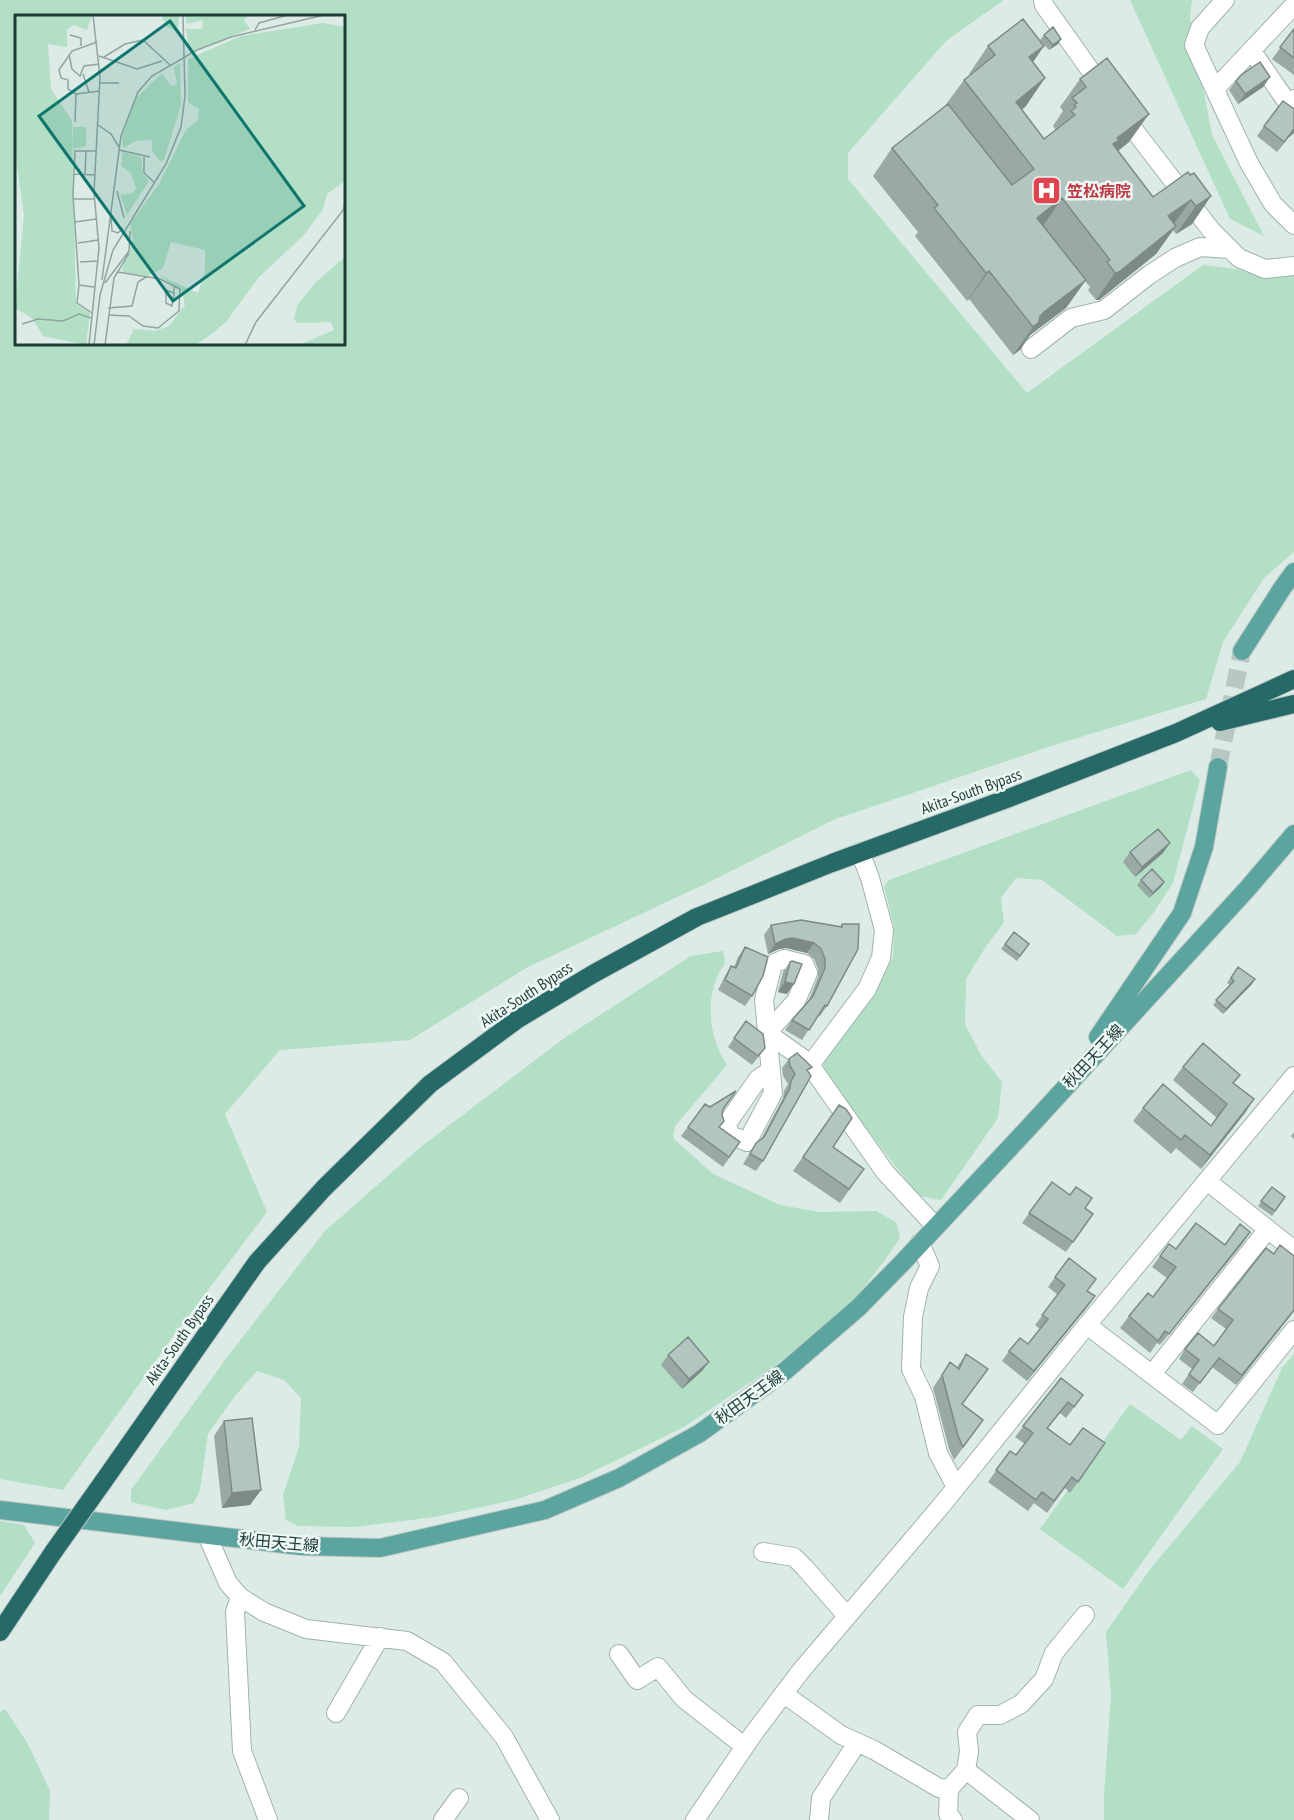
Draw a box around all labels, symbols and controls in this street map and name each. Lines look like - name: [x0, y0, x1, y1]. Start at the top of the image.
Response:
- inset map: [15, 15, 345, 345]
- hospital icon: 笠松病院: [1030, 175, 1062, 207]
- place label: 笠松病院: [1067, 181, 1131, 201]
- street label: Akita-South Bypass: [918, 763, 1024, 819]
- street label: Akita-South Bypass: [476, 957, 576, 1031]
- street label: 秋田天王線: [1058, 1020, 1128, 1092]
- street label: Akita-South Bypass: [140, 1290, 218, 1388]
- street label: 秋田天王線: [711, 1365, 787, 1429]
- street label: 秋田天王線: [238, 1529, 320, 1555]

